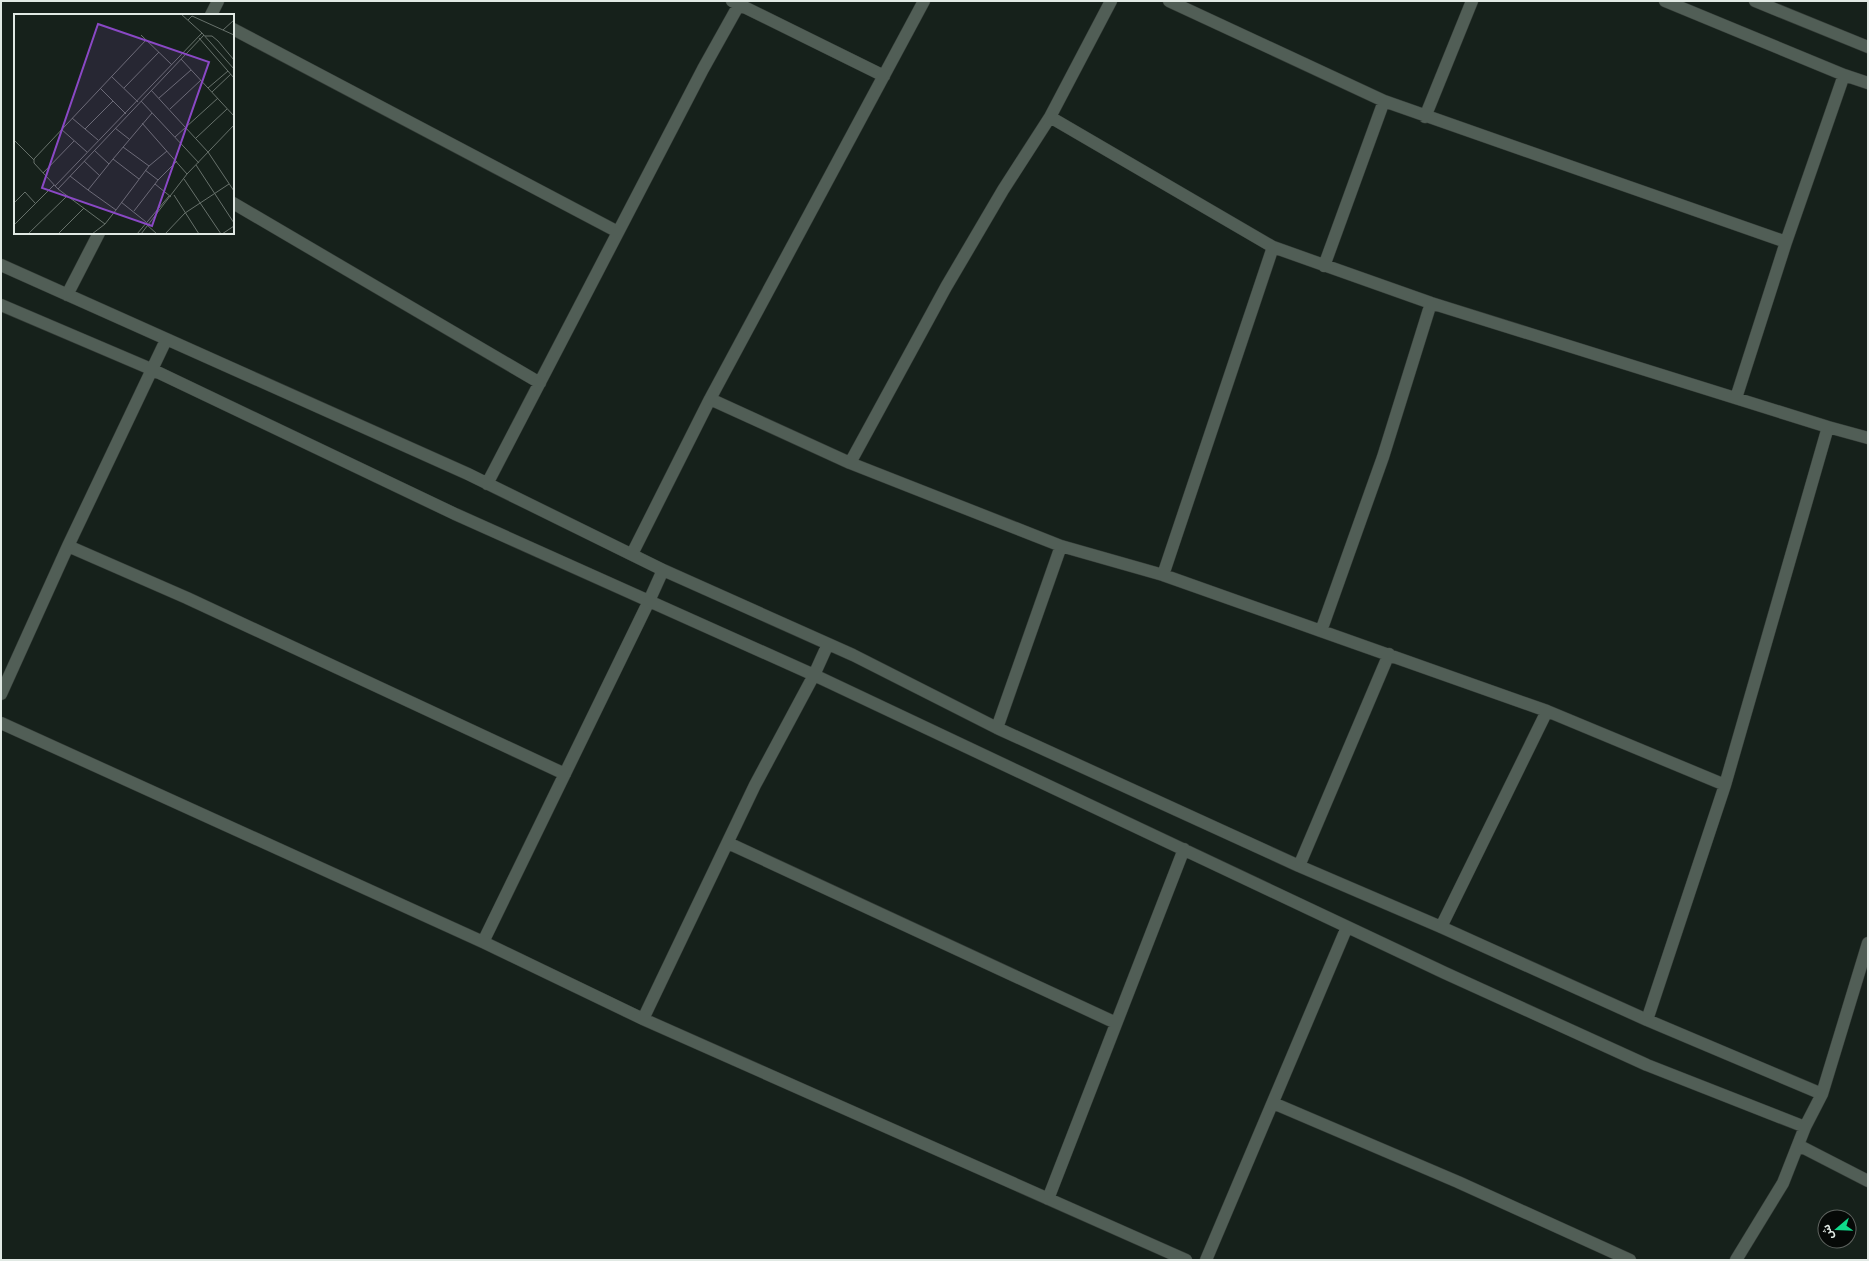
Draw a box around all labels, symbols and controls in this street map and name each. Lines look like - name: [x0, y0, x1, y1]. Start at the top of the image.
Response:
- inset map: [14, 14, 234, 234]
- north arrow: [1817, 1209, 1857, 1249]
- text: ش: [1819, 1223, 1837, 1241]

